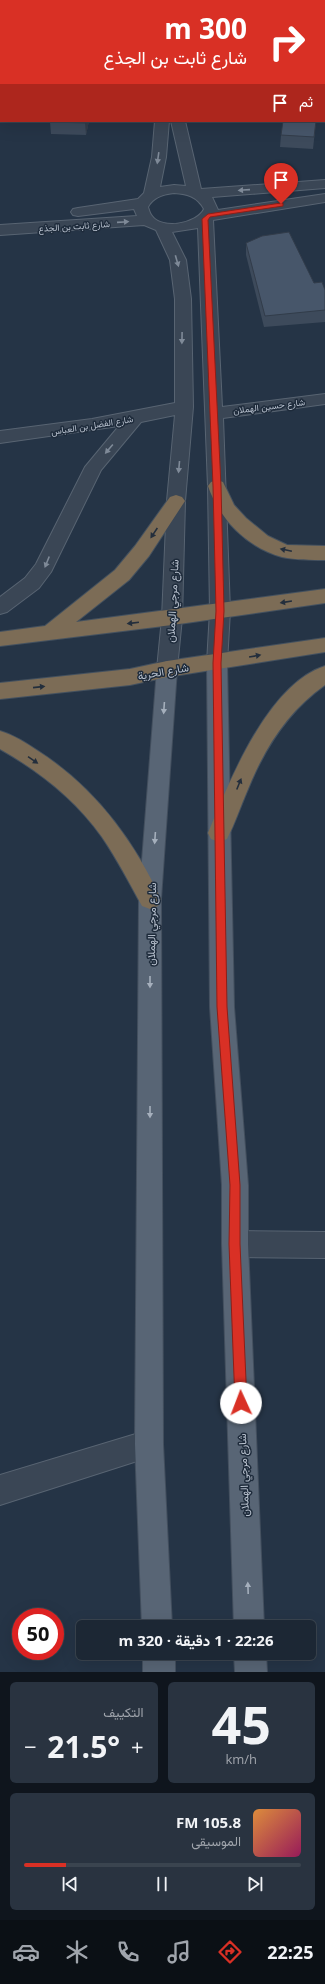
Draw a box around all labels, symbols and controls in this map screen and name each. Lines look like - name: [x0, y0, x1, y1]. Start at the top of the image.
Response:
- text: 300 m: [164, 9, 247, 47]
- icon: right: [261, 16, 313, 68]
- text: شارع ثابت بن الجذع: [103, 45, 247, 69]
- text: ثم: [299, 91, 313, 111]
- icon: arrive: [269, 92, 291, 114]
- one-way arrow: [155, 152, 161, 164]
- pin: [264, 163, 298, 204]
- icon: arrive: [270, 169, 292, 191]
- one-way arrow: [238, 187, 250, 194]
- street label: شارع ثابت بن الجذع: [38, 217, 110, 235]
- one-way arrow: [117, 219, 129, 226]
- one-way arrow: [174, 256, 180, 268]
- one-way arrow: [179, 332, 185, 345]
- street label: شارع حسين الهملان: [232, 395, 306, 417]
- street label: شارع الفضل بن العباس: [50, 412, 134, 438]
- one-way arrow: [105, 443, 114, 454]
- one-way arrow: [175, 461, 182, 473]
- one-way arrow: [150, 528, 158, 538]
- one-way arrow: [280, 547, 292, 553]
- one-way arrow: [43, 556, 49, 568]
- street label: شارع مرجي الهملان: [162, 559, 185, 643]
- one-way arrow: [280, 599, 293, 605]
- one-way arrow: [127, 620, 140, 626]
- one-way arrow: [249, 653, 261, 659]
- street label: شارع الحرية: [136, 659, 190, 684]
- one-way arrow: [33, 684, 45, 690]
- one-way arrow: [161, 702, 168, 714]
- one-way arrow: [28, 756, 38, 764]
- one-way arrow: [236, 777, 242, 789]
- one-way arrow: [151, 832, 158, 844]
- street label: شارع مرجي الهملان: [143, 882, 162, 966]
- one-way arrow: [147, 976, 153, 989]
- one-way arrow: [147, 1106, 153, 1119]
- position arrow: [220, 1382, 262, 1424]
- street label: شارع مرجي الهملان: [234, 1433, 255, 1517]
- one-way arrow: [244, 1582, 251, 1594]
- speed limit sign: 50: [12, 1608, 64, 1660]
- text: 22:26 · 1 دقيقة · 320 m: [119, 1630, 273, 1650]
- text: 45: [212, 1688, 271, 1759]
- text: التكييف: [103, 1703, 144, 1721]
- text: 21.5°: [47, 1726, 120, 1767]
- text: −: [24, 1731, 37, 1761]
- text: +: [131, 1731, 144, 1761]
- text: km/h: [225, 1750, 257, 1768]
- text: 105.8 FM: [176, 1812, 241, 1832]
- text: الموسيقى: [191, 1832, 241, 1850]
- icon: previous: [59, 1873, 81, 1895]
- icon: pause: [151, 1873, 173, 1895]
- icon: next: [244, 1873, 266, 1895]
- icon: car: [12, 1938, 40, 1966]
- icon: climate: [63, 1938, 91, 1966]
- icon: phone: [114, 1938, 142, 1966]
- icon: music: [165, 1938, 193, 1966]
- icon: directions: [216, 1938, 244, 1966]
- text: 22:25: [267, 1940, 313, 1964]

